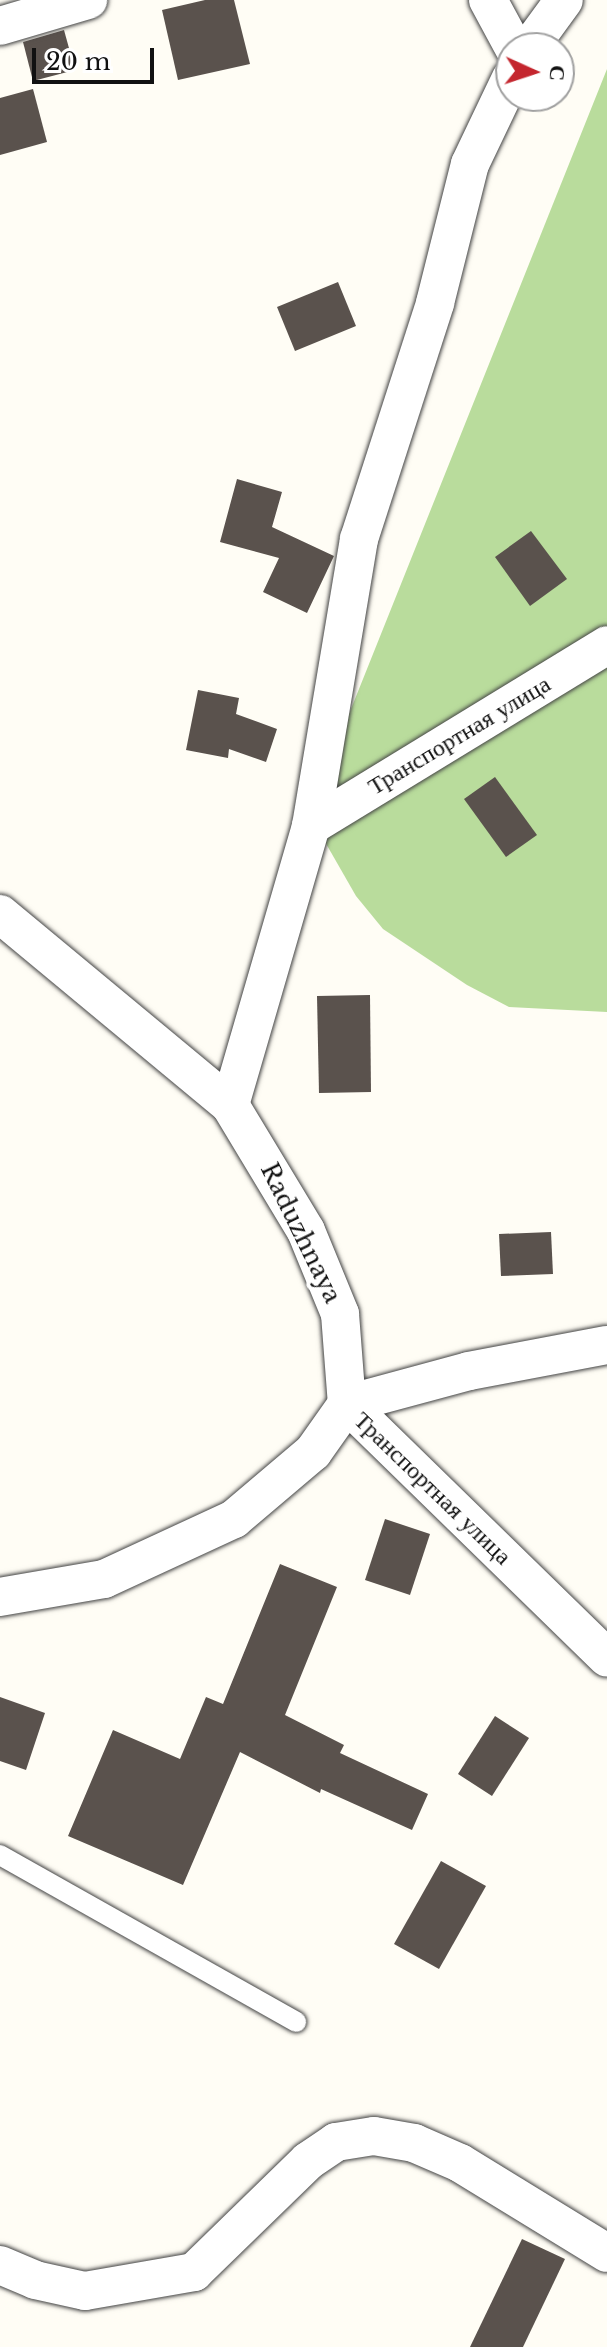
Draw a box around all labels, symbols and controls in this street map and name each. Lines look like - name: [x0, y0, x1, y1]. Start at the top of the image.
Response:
- scale bar: [36, 32, 158, 82]
- north arrow: [495, 32, 575, 112]
- text: 20 m: [46, 47, 111, 76]
- text: С: [544, 65, 571, 82]
- street label: Транспортная улица: [363, 669, 555, 801]
- street label: Raduzhnaya: [255, 1158, 347, 1308]
- street label: Транспортная улица: [348, 1406, 518, 1570]

